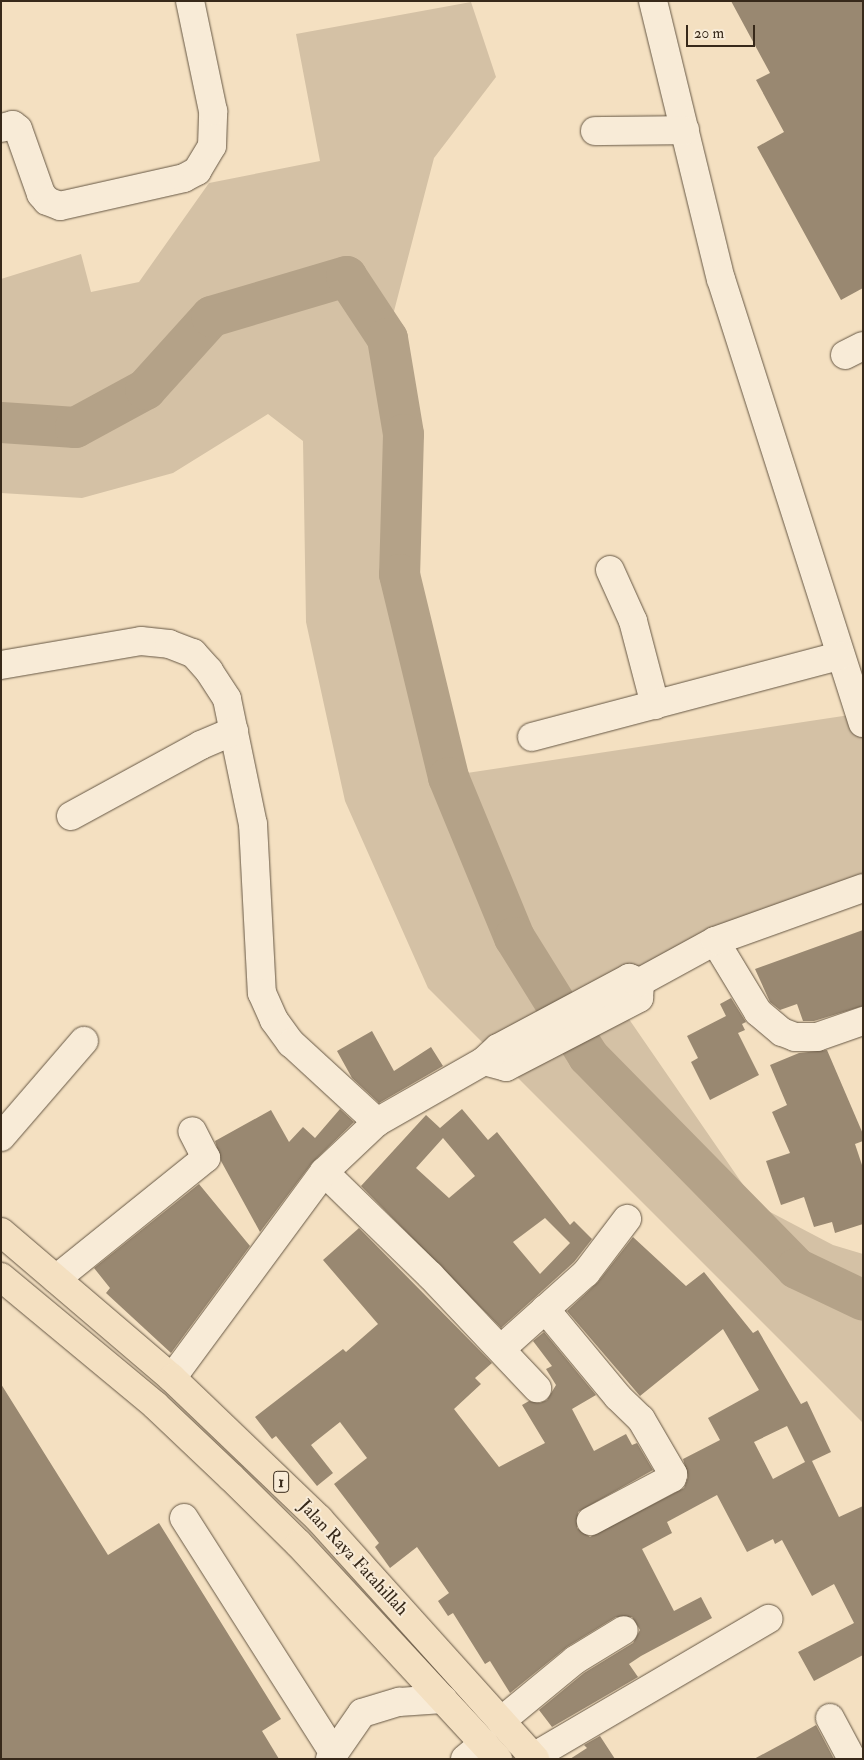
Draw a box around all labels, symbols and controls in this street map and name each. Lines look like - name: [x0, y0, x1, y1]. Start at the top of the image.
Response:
- scale bar: [689, 15, 758, 47]
- text: 20 m: [694, 24, 724, 43]
- road number: 1: [272, 1468, 290, 1495]
- street label: Jalan Raya Fatahillah: [294, 1496, 412, 1620]

